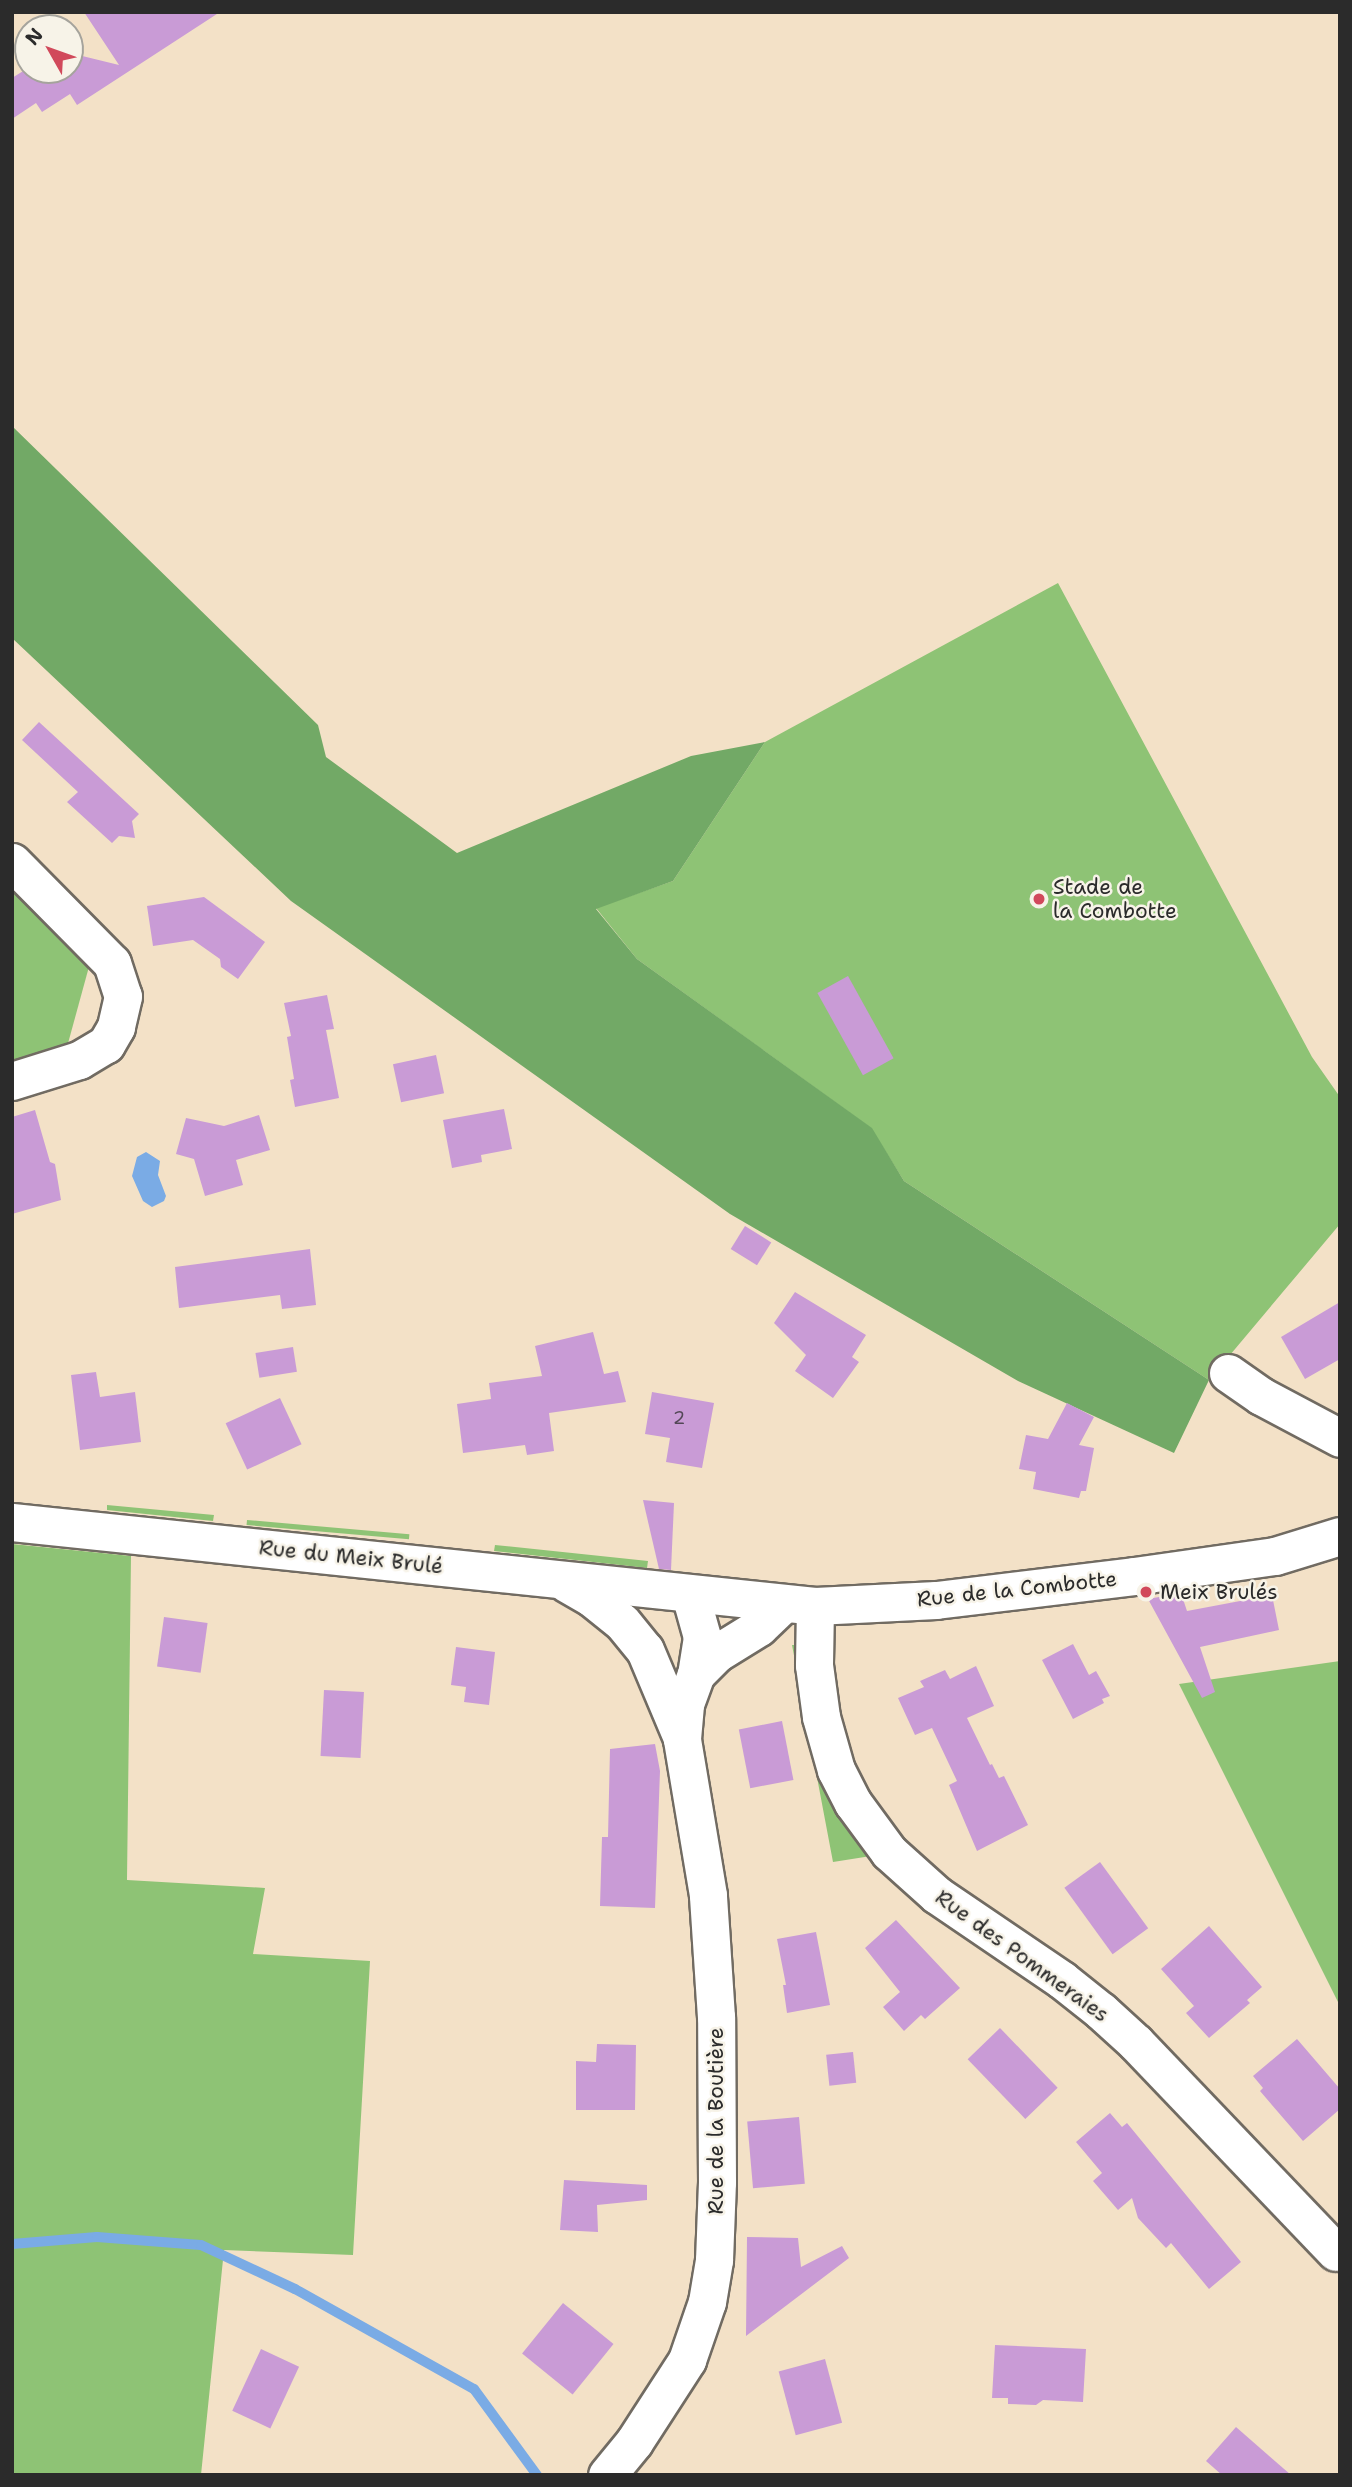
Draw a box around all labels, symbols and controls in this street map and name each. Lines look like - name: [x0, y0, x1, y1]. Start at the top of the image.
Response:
- north arrow: [14, 14, 84, 84]
- text: N: [20, 23, 48, 50]
- place label: Stade de la Combotte: [1053, 874, 1177, 924]
- marker: Stade de la Combotte: [1031, 891, 1047, 907]
- house number: 2: [673, 1407, 685, 1429]
- street label: Rue du Meix Brulé: [258, 1535, 444, 1579]
- street label: Rue de la Combotte: [916, 1566, 1118, 1612]
- place label: Meix Brulés: [1160, 1579, 1278, 1605]
- marker: Meix Brulés: [1138, 1584, 1154, 1600]
- street label: Rue des Pommeraies: [930, 1885, 1114, 2027]
- street label: Rue de la Boutière: [703, 2027, 729, 2215]

